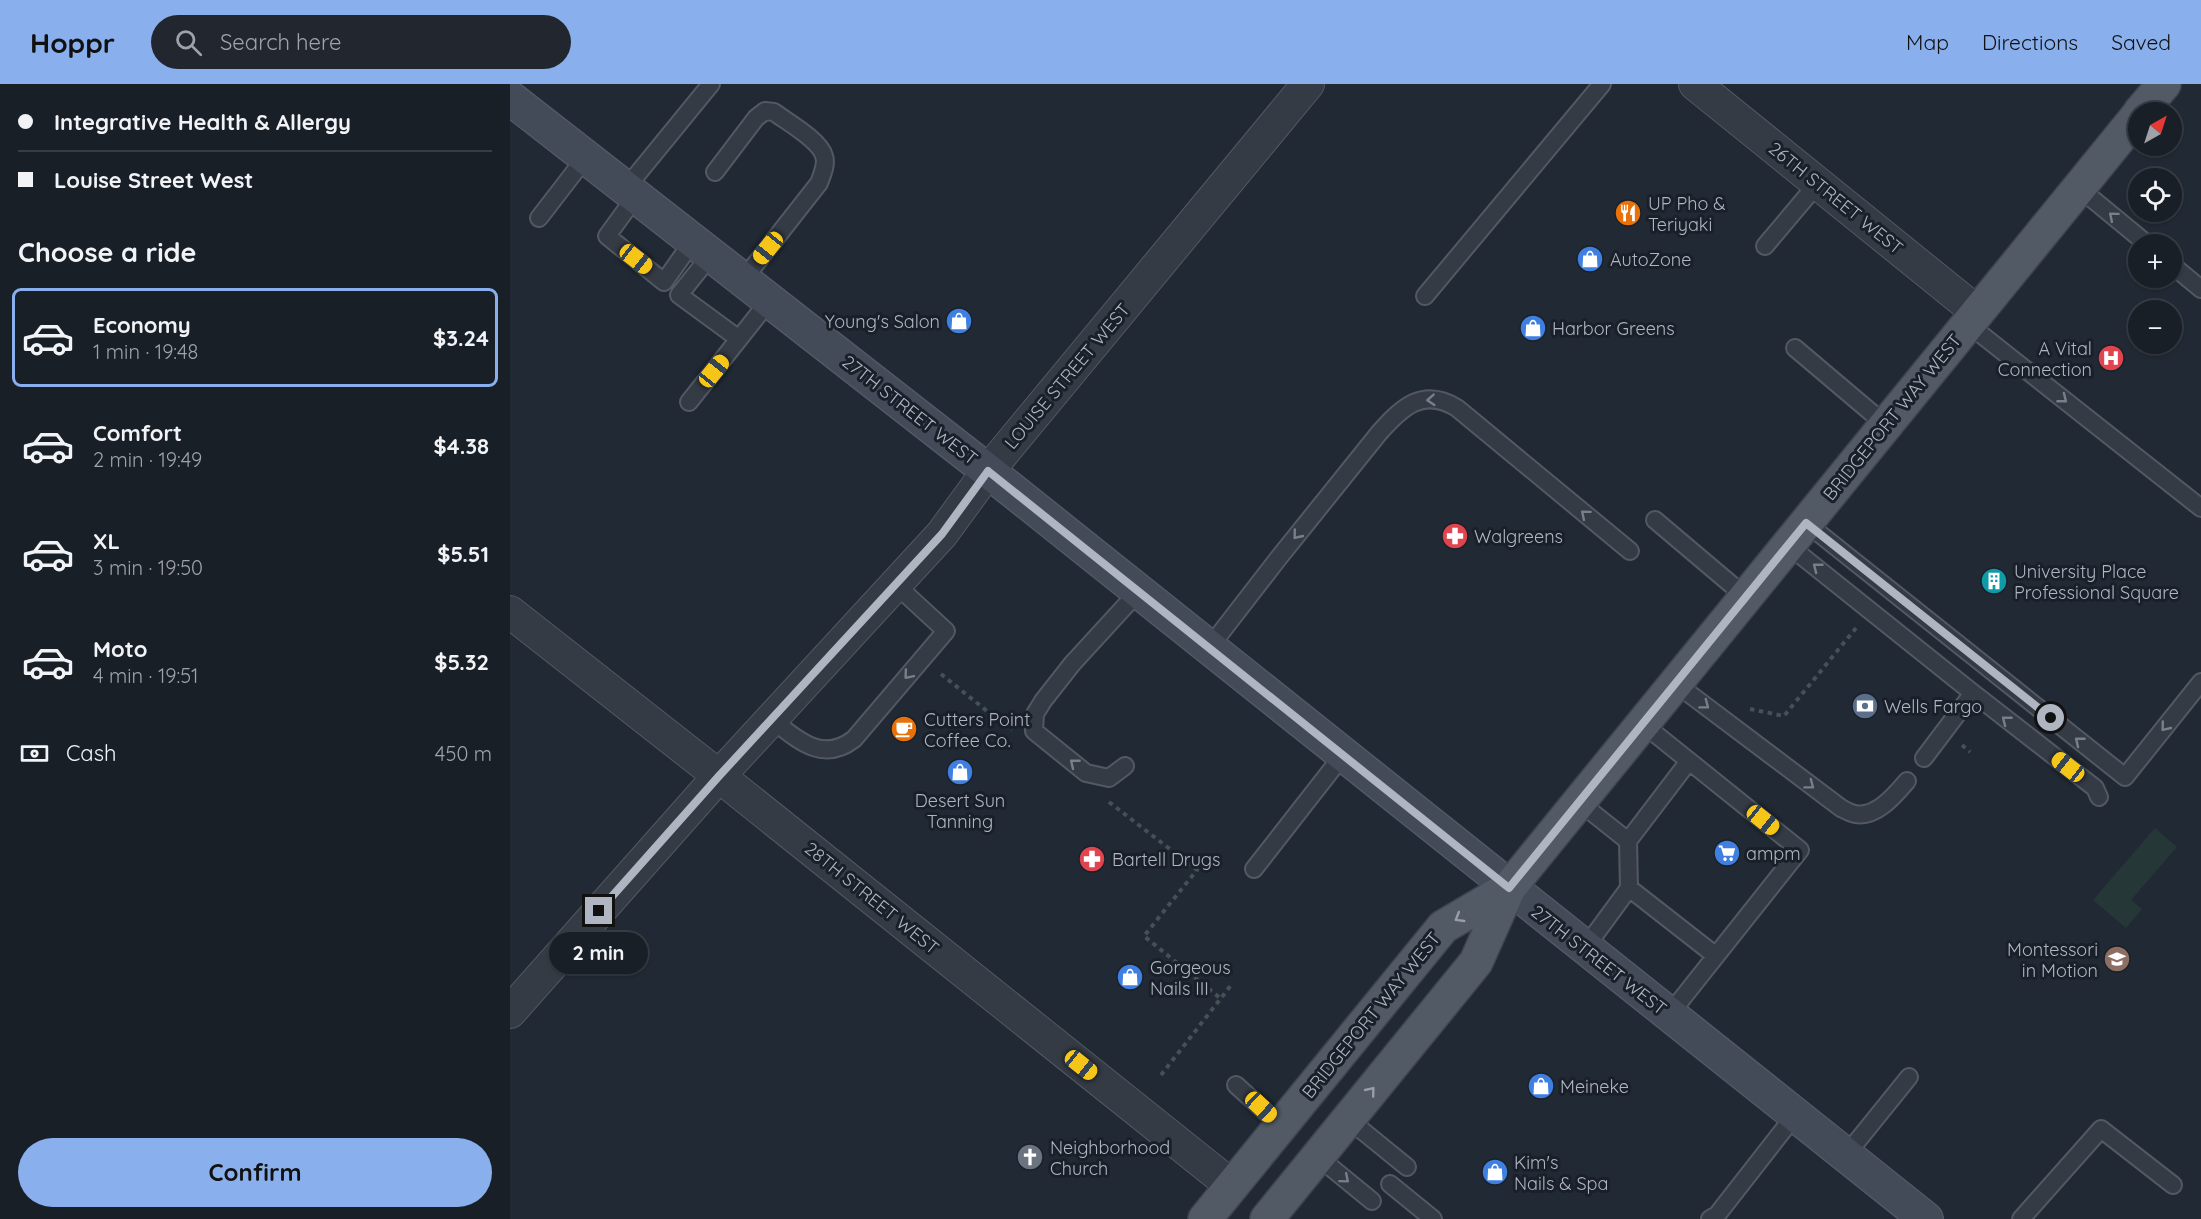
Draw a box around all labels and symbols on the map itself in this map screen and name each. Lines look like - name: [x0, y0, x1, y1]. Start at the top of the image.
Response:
- north arrow: [2128, 102, 2182, 156]
- street label: 26TH STREET WEST: [1764, 137, 1908, 259]
- place label: UP Pho & Teriyaki: [1648, 192, 1725, 236]
- restaurant icon: UP Pho & Teriyaki: [1613, 198, 1643, 228]
- one-way arrow: [2109, 212, 2120, 223]
- car: [750, 228, 786, 268]
- car: [616, 241, 656, 277]
- shop icon: AutoZone: [1575, 244, 1605, 274]
- place label: AutoZone: [1610, 248, 1691, 271]
- street label: LOUISE STREET WEST: [999, 298, 1135, 454]
- shop icon: Young's Salon: [944, 306, 974, 336]
- place label: Young's Salon: [825, 310, 940, 333]
- shop icon: Harbor Greens: [1518, 313, 1548, 343]
- place label: Harbor Greens: [1552, 317, 1675, 340]
- street label: BRIDGEPORT WAY WEST: [1818, 329, 1966, 505]
- place label: A Vital Connection: [1998, 337, 2092, 381]
- hospital icon: A Vital Connection: [2096, 343, 2126, 373]
- street label: 27TH STREET WEST: [838, 350, 982, 470]
- car: [696, 351, 732, 391]
- one-way arrow: [2057, 391, 2068, 402]
- one-way arrow: [1426, 393, 1435, 406]
- one-way arrow: [1581, 510, 1592, 521]
- pharmacy icon: Walgreens: [1440, 521, 1470, 551]
- place label: Walgreens: [1474, 525, 1563, 548]
- one-way arrow: [1293, 528, 1304, 539]
- place label: University Place Professional Square: [2014, 560, 2179, 604]
- one-way arrow: [1813, 563, 1824, 574]
- building icon: University Place Professional Square: [1979, 566, 2009, 596]
- one-way arrow: [905, 668, 916, 679]
- bank icon: Wells Fargo: [1850, 691, 1880, 721]
- place label: Wells Fargo: [1884, 695, 1982, 718]
- one-way arrow: [1698, 698, 1709, 709]
- route start: [2037, 704, 2064, 731]
- place label: Cutters Point Coffee Co.: [924, 708, 1030, 752]
- cafe icon: Cutters Point Coffee Co.: [889, 714, 919, 744]
- one-way arrow: [2002, 716, 2013, 727]
- one-way arrow: [2161, 721, 2172, 732]
- one-way arrow: [2075, 737, 2086, 748]
- car: [2048, 749, 2088, 785]
- shop icon: Desert Sun Tanning: [945, 757, 975, 787]
- one-way arrow: [1070, 759, 1081, 770]
- one-way arrow: [1803, 778, 1814, 789]
- place label: Desert Sun Tanning: [915, 789, 1005, 833]
- car: [1743, 802, 1783, 838]
- street label: 28TH STREET WEST: [800, 837, 944, 959]
- supermarket icon: ampm: [1712, 838, 1742, 868]
- place label: ampm: [1746, 842, 1801, 865]
- pharmacy icon: Bartell Drugs: [1077, 844, 1107, 874]
- place label: Bartell Drugs: [1112, 848, 1220, 871]
- route end: [585, 897, 612, 924]
- street label: 27TH STREET WEST: [1527, 900, 1671, 1020]
- one-way arrow: [1455, 911, 1465, 922]
- street label: BRIDGEPORT WAY WEST: [1297, 927, 1445, 1103]
- callout: 2 min: [550, 932, 648, 974]
- place label: Montessori in Motion: [2007, 938, 2098, 982]
- school or university icon: Montessori in Motion: [2102, 944, 2132, 974]
- place label: Gorgeous Nails III: [1150, 956, 1231, 1000]
- shop icon: Gorgeous Nails III: [1115, 962, 1145, 992]
- car: [1061, 1047, 1101, 1083]
- shop icon: Meineke: [1526, 1071, 1556, 1101]
- place label: Meineke: [1560, 1075, 1629, 1098]
- one-way arrow: [1363, 1087, 1374, 1098]
- car: [1242, 1088, 1280, 1126]
- place label: Neighborhood Church: [1050, 1136, 1170, 1180]
- church icon: Neighborhood Church: [1015, 1142, 1045, 1172]
- place label: Kim's Nails & Spa: [1514, 1151, 1608, 1195]
- shop icon: Kim's Nails & Spa: [1480, 1157, 1510, 1187]
- one-way arrow: [1338, 1171, 1349, 1182]

